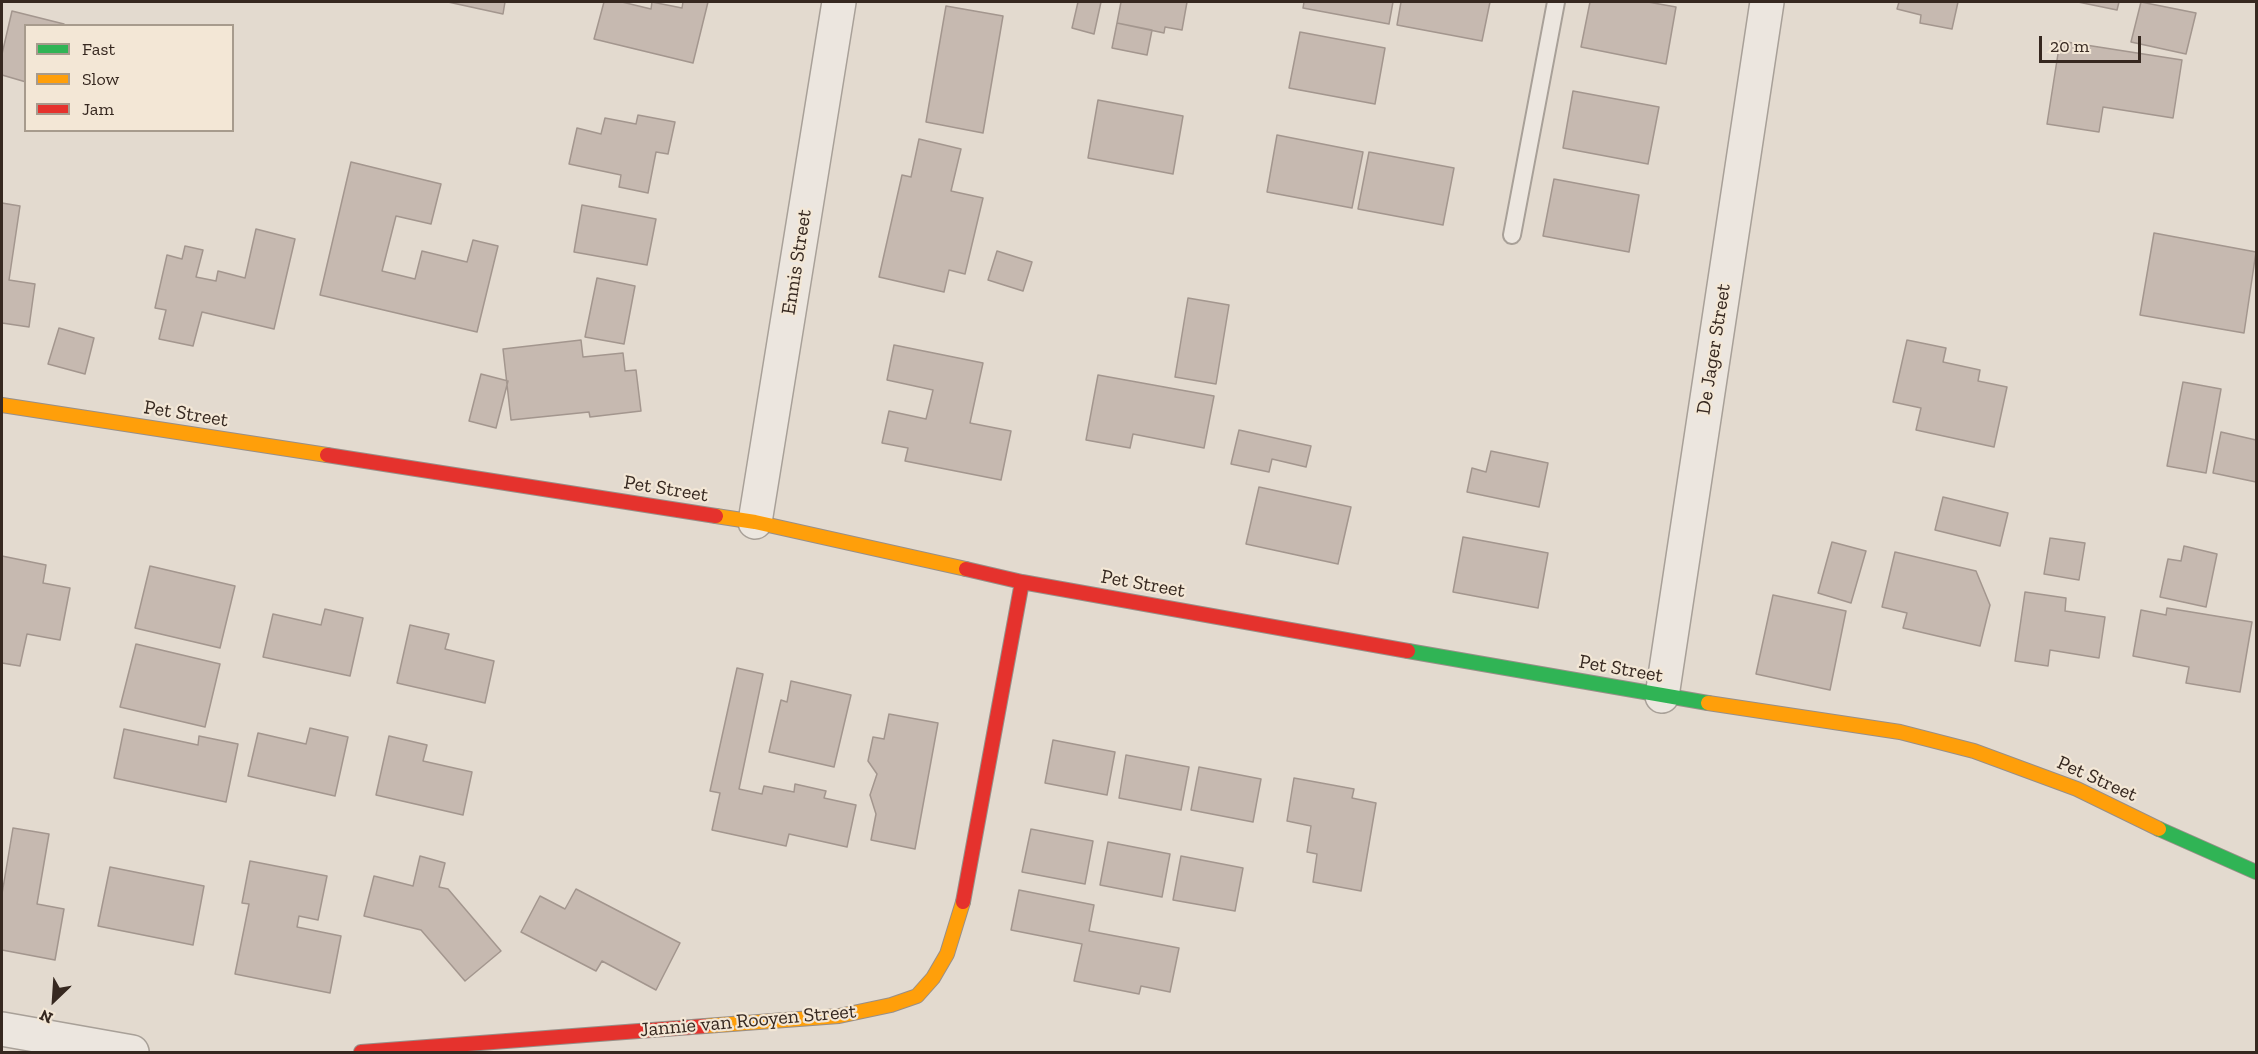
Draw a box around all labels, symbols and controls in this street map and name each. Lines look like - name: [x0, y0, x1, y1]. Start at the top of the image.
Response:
- legend: [24, 24, 234, 132]
- scale bar: [2042, 24, 2144, 62]
- text: 20 m: [2050, 35, 2089, 57]
- text: Fast: [82, 38, 115, 60]
- text: Slow: [82, 68, 119, 90]
- text: Jam: [82, 98, 114, 120]
- street label: Ennis Street: [777, 208, 817, 316]
- street label: De Jager Street: [1692, 282, 1736, 416]
- street label: Pet Street: [142, 395, 230, 433]
- street label: Pet Street: [622, 470, 710, 508]
- street label: Pet Street: [1099, 565, 1187, 603]
- street label: Pet Street: [1577, 650, 1665, 688]
- street label: Pet Street: [2053, 751, 2141, 807]
- north arrow: [24, 970, 84, 1030]
- street label: Jannie van Rooyen Street: [639, 1000, 857, 1042]
- text: N: [37, 1006, 56, 1028]

